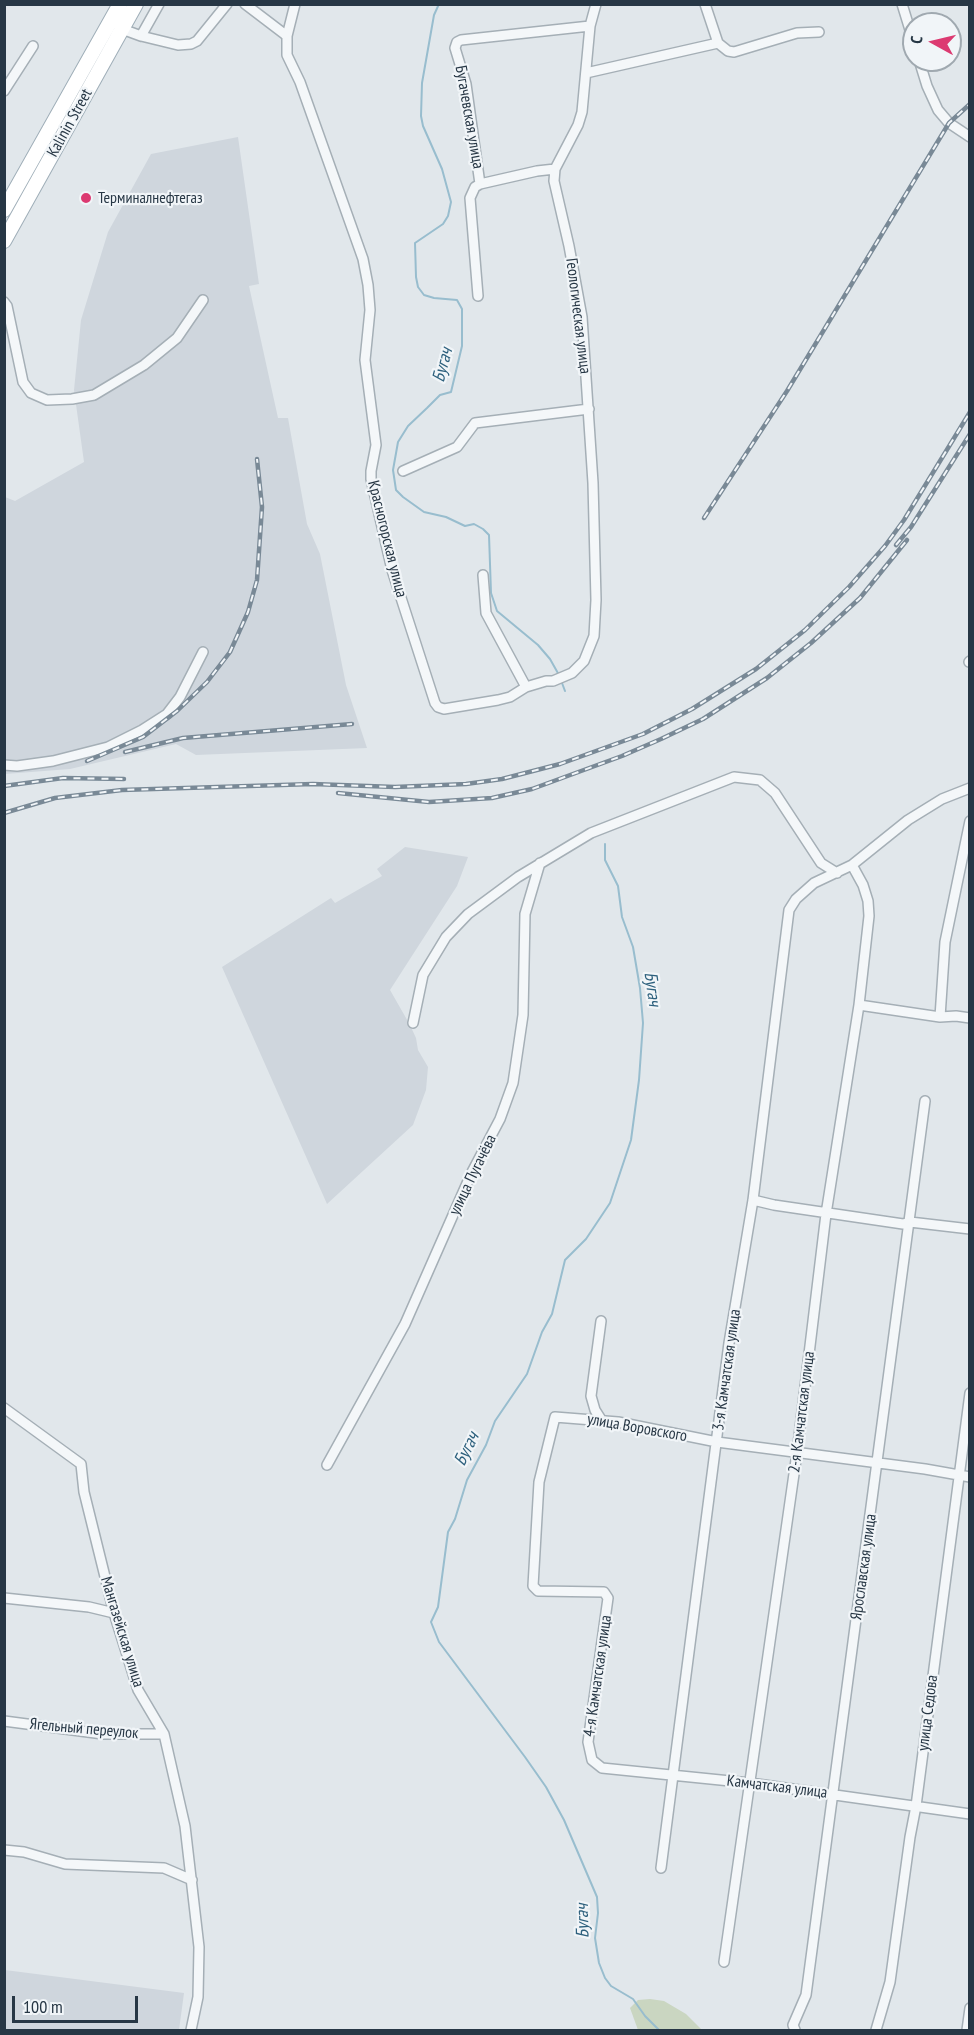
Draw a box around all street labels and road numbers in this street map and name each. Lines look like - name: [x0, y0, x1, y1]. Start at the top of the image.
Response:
- street label: Бугачевская улица: [450, 64, 488, 170]
- street label: Kalinin Street: [43, 85, 97, 161]
- street label: Геологическая улица: [561, 257, 595, 375]
- street label: Красногорская улица: [363, 479, 411, 599]
- street label: улица Пугачёва: [445, 1131, 501, 1219]
- street label: 3-я Камчатская улица: [709, 1308, 745, 1432]
- street label: 2-я Камчатская улица: [785, 1350, 819, 1474]
- street label: улица Воровского: [586, 1410, 688, 1446]
- street label: Ярославская улица: [847, 1513, 881, 1621]
- street label: Мангазейская улица: [96, 1574, 148, 1690]
- street label: 4-я Камчатская улица: [580, 1614, 616, 1738]
- street label: улица Седова: [914, 1674, 942, 1752]
- street label: Ягельный переулок: [29, 1715, 139, 1743]
- street label: Камчатская улица: [726, 1771, 828, 1803]

